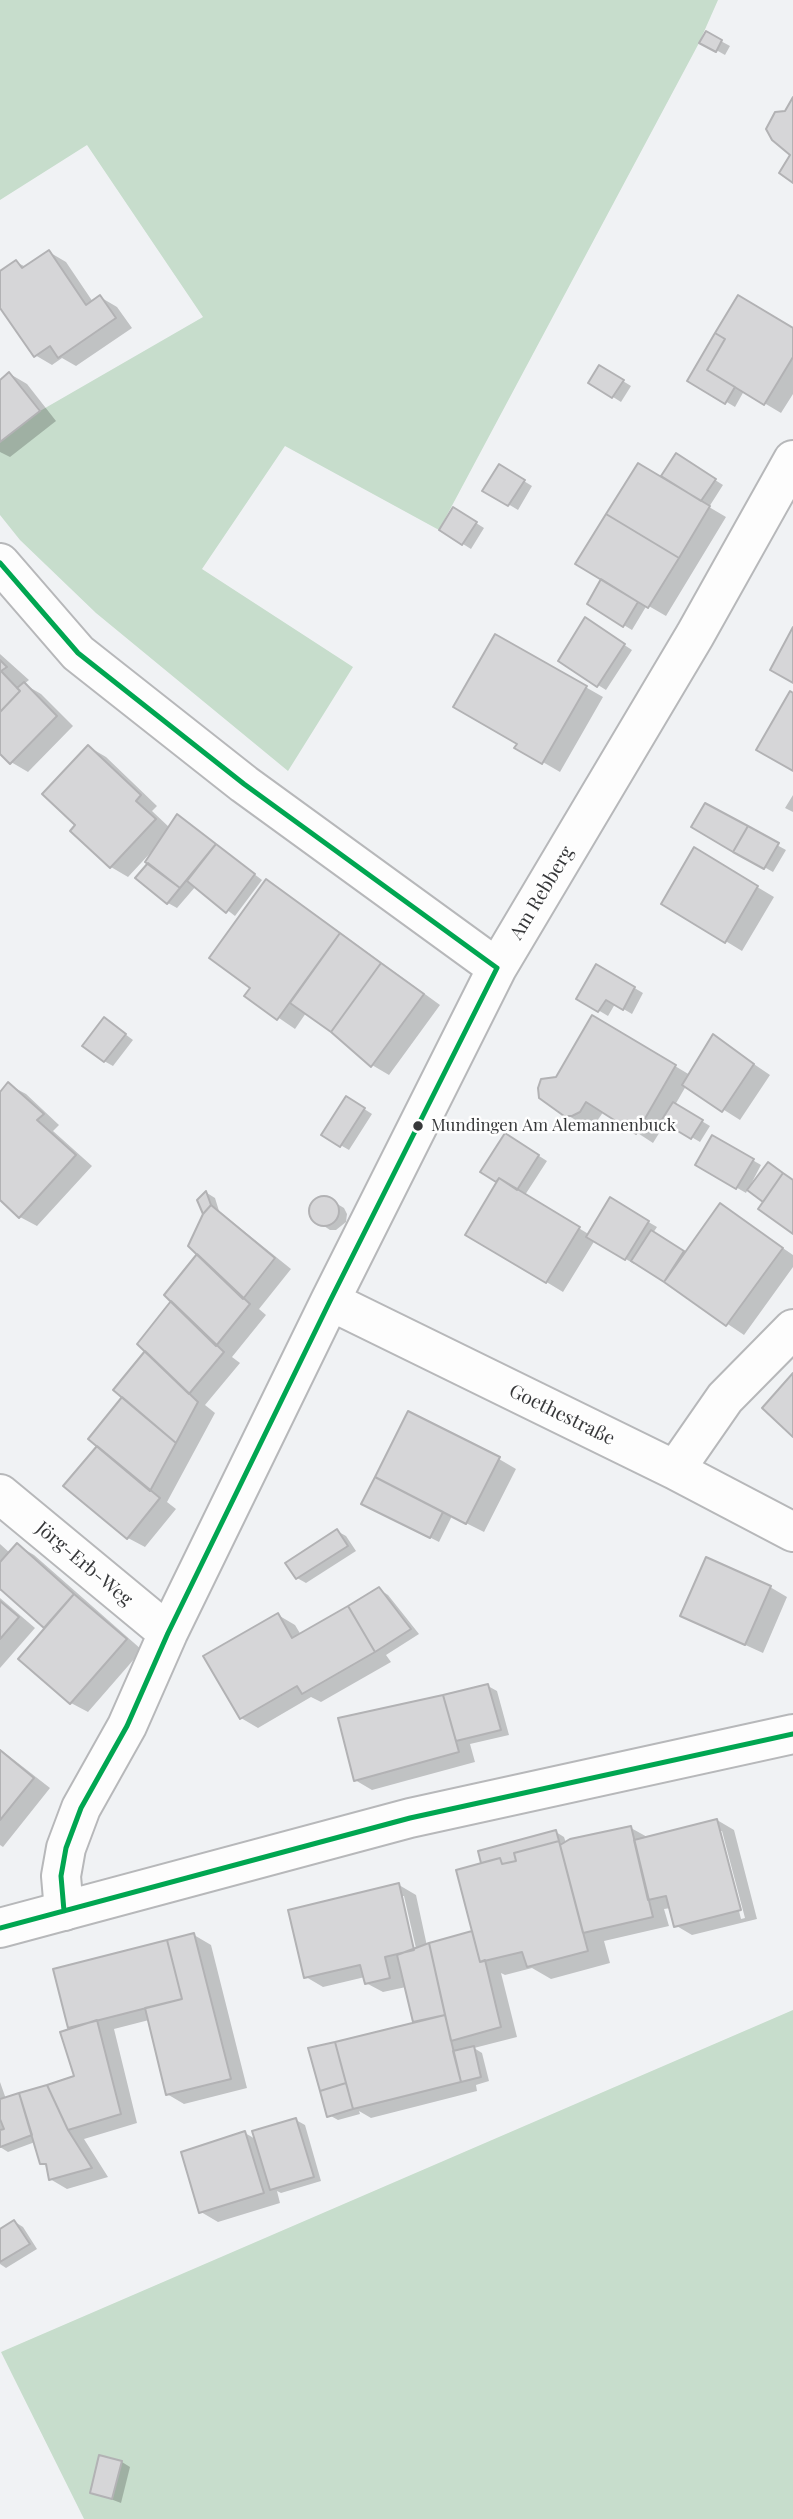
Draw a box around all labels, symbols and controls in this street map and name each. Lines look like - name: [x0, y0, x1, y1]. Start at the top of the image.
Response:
- street label: Am Rebberg: [505, 842, 579, 944]
- place label: Mundingen Am Alemannenbuck: [431, 1116, 676, 1136]
- marker: Mundingen Am Alemannenbuck: [411, 1119, 425, 1133]
- street label: Goethestraße: [505, 1380, 619, 1450]
- street label: Jörg-Erb-Weg: [31, 1517, 137, 1611]

